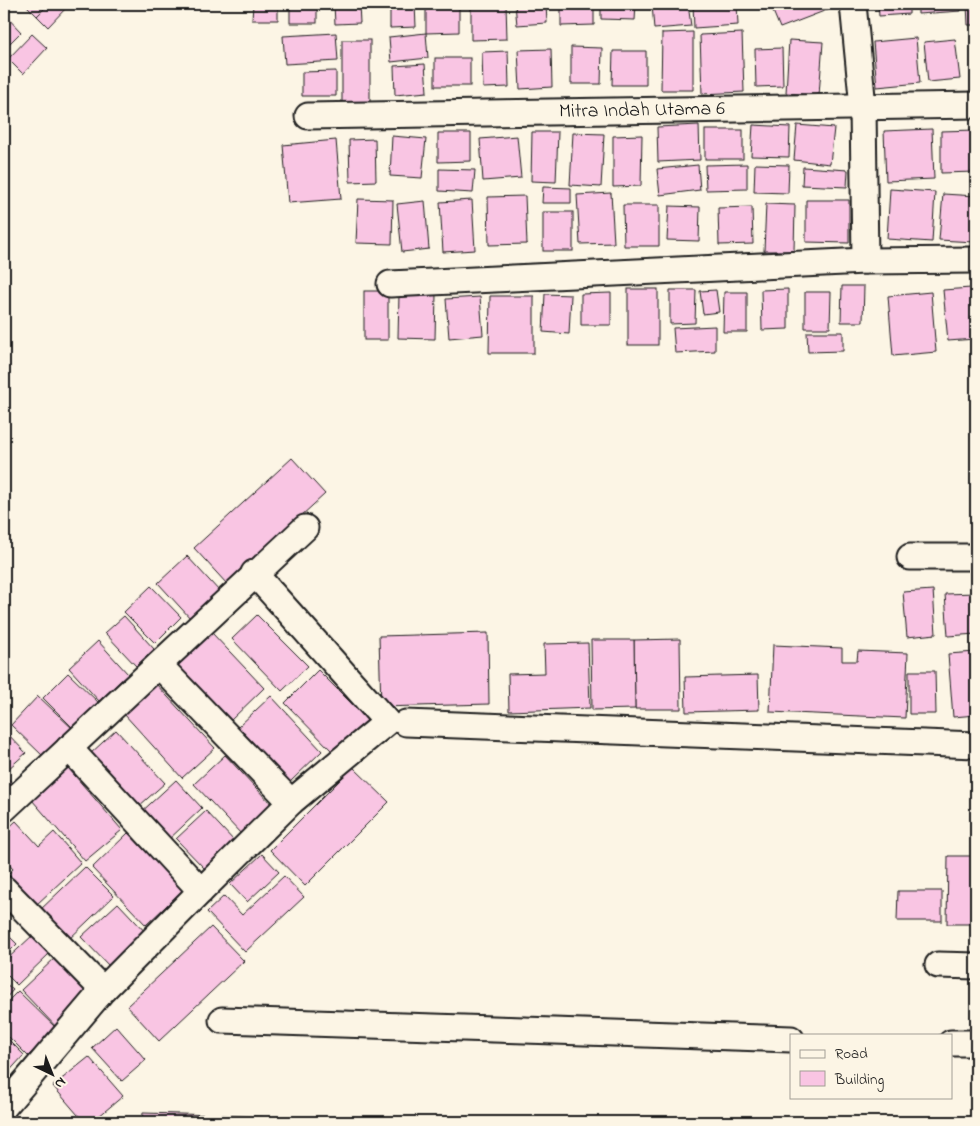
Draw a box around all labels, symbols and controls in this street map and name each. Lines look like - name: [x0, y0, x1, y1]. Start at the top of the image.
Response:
- street label: Mitra Indah Utama 6: [559, 95, 725, 126]
- legend: [790, 1034, 952, 1098]
- text: Road: [835, 1043, 868, 1065]
- north arrow: [28, 1048, 78, 1098]
- text: Building: [834, 1069, 884, 1092]
- text: N: [49, 1072, 70, 1093]

